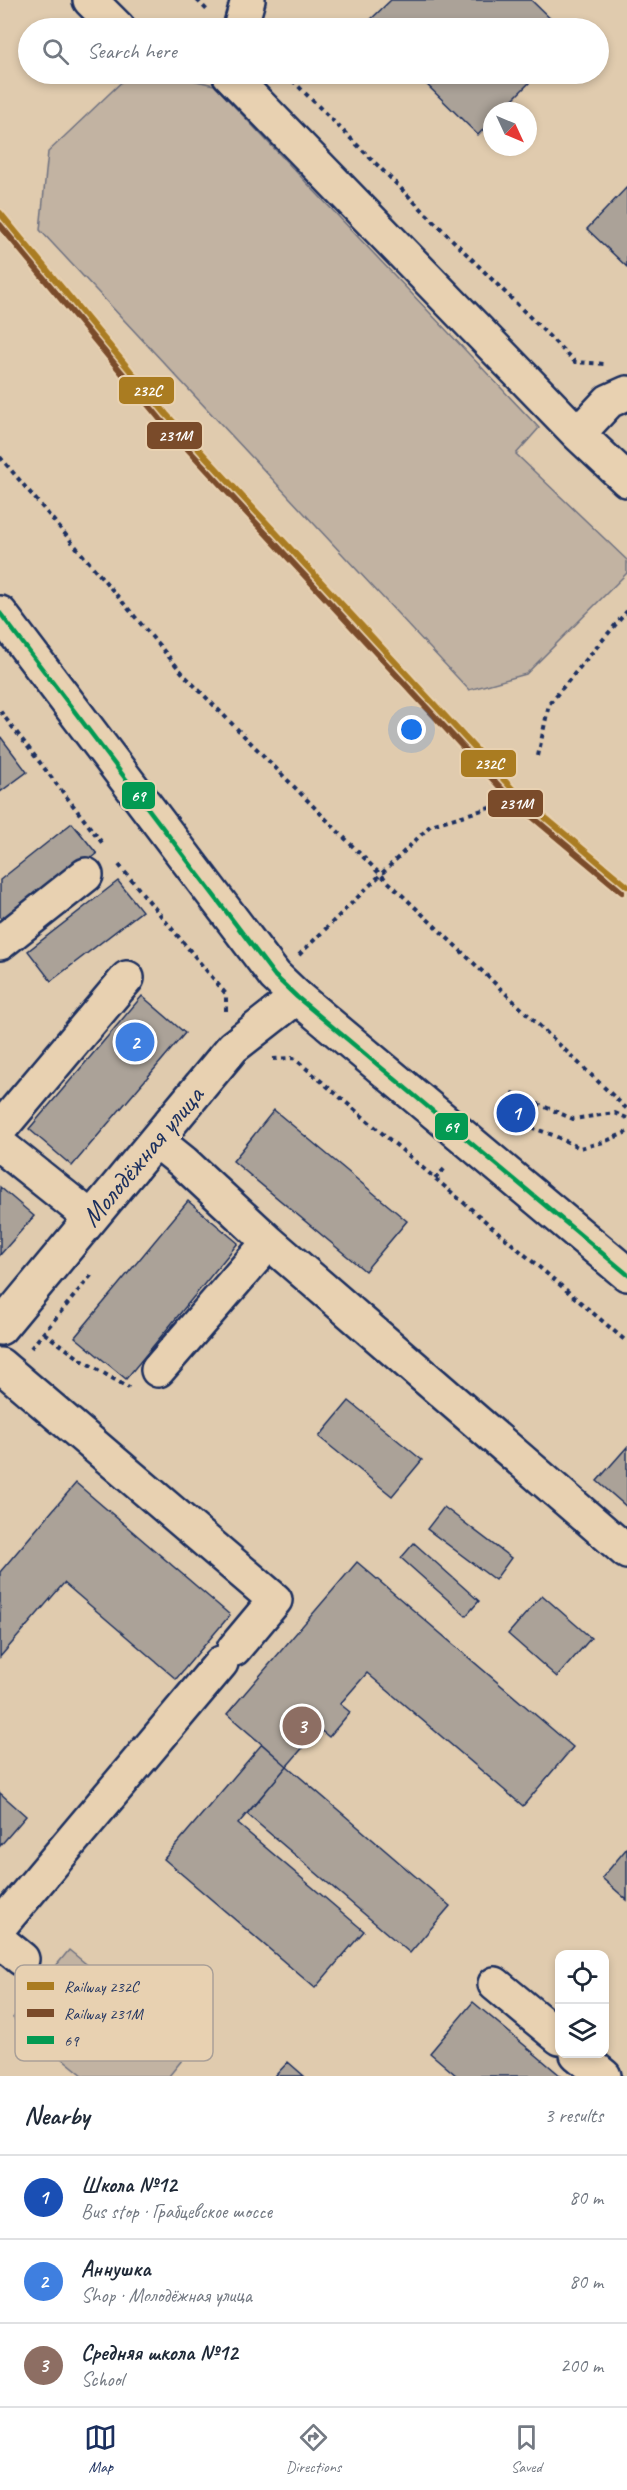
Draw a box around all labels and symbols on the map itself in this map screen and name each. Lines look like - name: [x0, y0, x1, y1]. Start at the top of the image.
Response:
- north arrow: [483, 102, 537, 156]
- line badge: 232C: [118, 376, 175, 405]
- text: 232C: [132, 381, 164, 401]
- line badge: 231М: [146, 421, 203, 450]
- text: 231М: [158, 426, 194, 446]
- your location: [397, 715, 426, 744]
- line badge: 232C: [460, 749, 517, 778]
- text: 232C: [474, 754, 506, 774]
- line badge: 69: [121, 781, 156, 810]
- text: 69: [131, 786, 147, 806]
- line badge: 231М: [487, 789, 544, 818]
- text: 231М: [499, 794, 535, 814]
- pin: 2: [116, 1020, 154, 1064]
- street label: Молодёжная улица: [73, 1077, 212, 1233]
- pin: 1: [496, 1090, 536, 1136]
- line badge: 69: [434, 1112, 469, 1141]
- text: 69: [444, 1117, 460, 1137]
- pin: 3: [282, 1704, 322, 1748]
- legend: [15, 1965, 213, 2061]
- text: Railway 232C: [64, 1977, 140, 1997]
- text: Railway 231М: [64, 2004, 144, 2024]
- text: 69: [64, 2031, 80, 2051]

